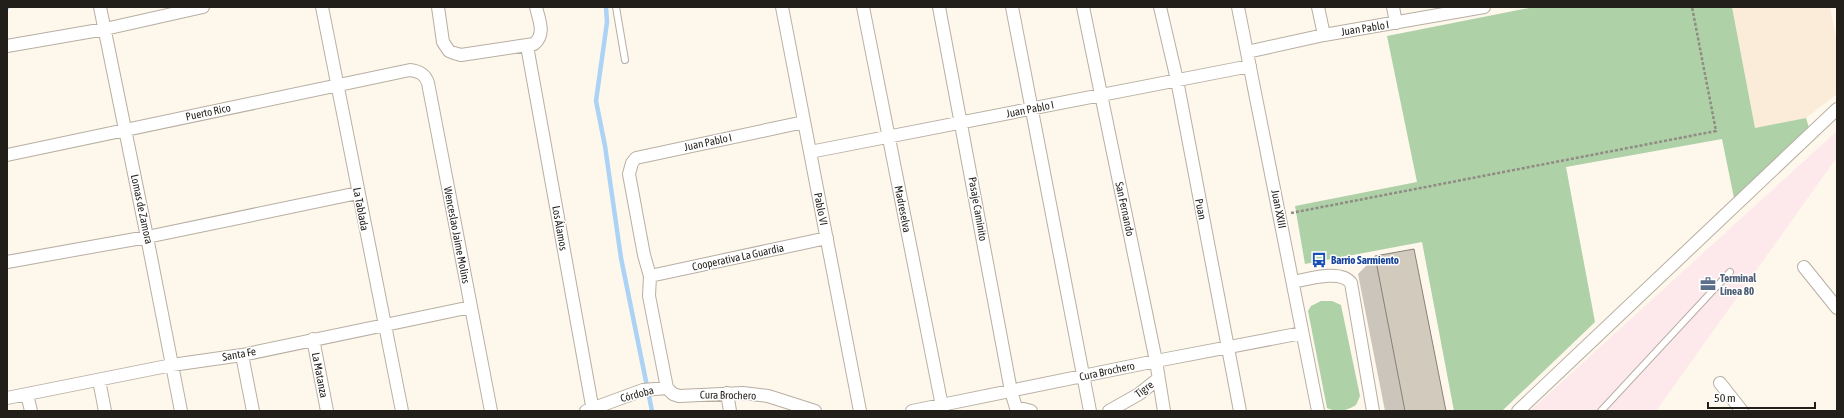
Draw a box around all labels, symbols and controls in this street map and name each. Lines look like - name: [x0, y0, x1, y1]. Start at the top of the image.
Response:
- street label: Juan Pablo I: [1340, 18, 1390, 38]
- street label: Juan Pablo I: [1005, 98, 1055, 120]
- street label: Puerto Rico: [184, 101, 232, 123]
- street label: Juan Pablo I: [683, 131, 733, 153]
- street label: Lomas de Zamora: [129, 173, 155, 245]
- street label: Pasaje Caminito: [966, 176, 990, 242]
- street label: San Fernando: [1113, 181, 1137, 237]
- street label: Madreselva: [893, 185, 913, 233]
- street label: La Tablada: [351, 186, 371, 232]
- street label: Wenceslao Jaime Molins: [442, 186, 472, 285]
- street label: Juan XXIII: [1269, 189, 1289, 229]
- street label: Pablo VI: [812, 192, 830, 226]
- street label: Puan: [1193, 197, 1209, 221]
- street label: Los Álamos: [550, 205, 570, 251]
- street label: Cooperativa La Guardia: [691, 241, 785, 273]
- bus stop icon: Barrio Sarmiento: [1310, 251, 1328, 269]
- place label: Barrio Sarmiento: [1331, 254, 1399, 266]
- place label: Terminal Línea 80: [1720, 272, 1757, 297]
- office icon: Terminal Línea 80: [1699, 275, 1717, 293]
- street label: Santa Fe: [221, 345, 257, 363]
- street label: La Matanza: [310, 351, 330, 399]
- street label: Cura Brochero: [1078, 359, 1136, 383]
- street label: Tigre: [1132, 378, 1156, 400]
- street label: Córdoba: [619, 384, 655, 404]
- scale bar: [1708, 384, 1815, 410]
- street label: Cura Brochero: [700, 389, 756, 401]
- text: 50 m: [1714, 391, 1736, 405]

